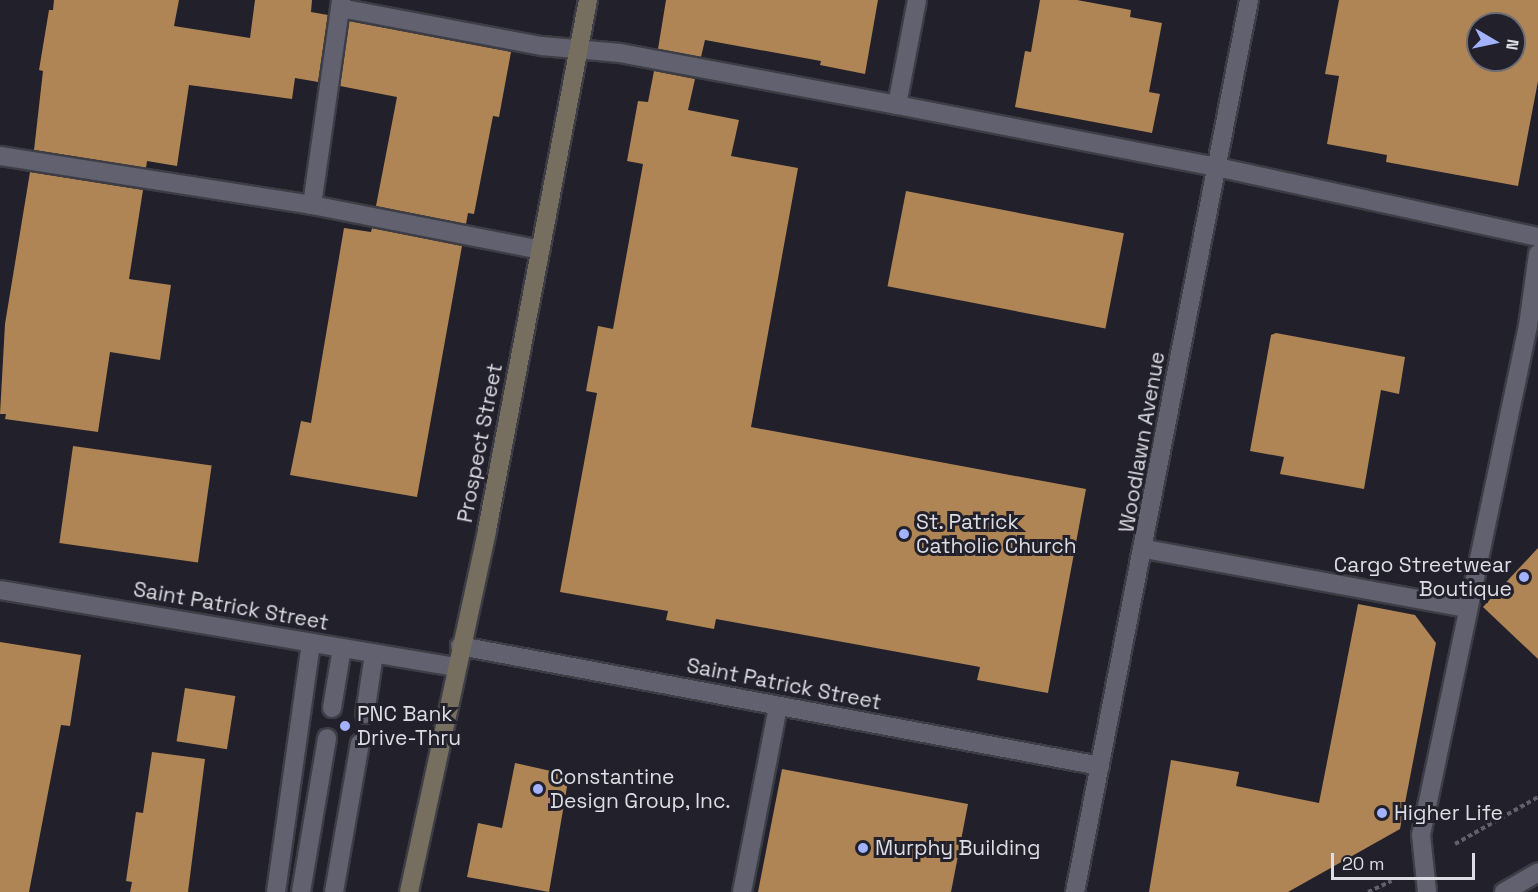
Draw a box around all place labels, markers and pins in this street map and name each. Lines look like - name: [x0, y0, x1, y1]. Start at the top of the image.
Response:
- place label: St. Patrick Catholic Church: [916, 509, 1077, 559]
- marker: St. Patrick Catholic Church: [897, 527, 911, 541]
- place label: Cargo Streetwear Boutique: [1334, 552, 1512, 602]
- marker: Cargo Streetwear Boutique: [1517, 570, 1531, 584]
- place label: PNC Bank Drive-Thru: [357, 701, 461, 751]
- marker: PNC Bank Drive-Thru: [338, 719, 352, 733]
- place label: Constantine Design Group, Inc.: [550, 764, 731, 814]
- marker: Constantine Design Group, Inc.: [531, 782, 545, 796]
- place label: Higher Life: [1394, 800, 1503, 826]
- marker: Higher Life: [1375, 806, 1389, 820]
- place label: Murphy Building: [875, 835, 1040, 861]
- marker: Murphy Building: [856, 841, 870, 855]

